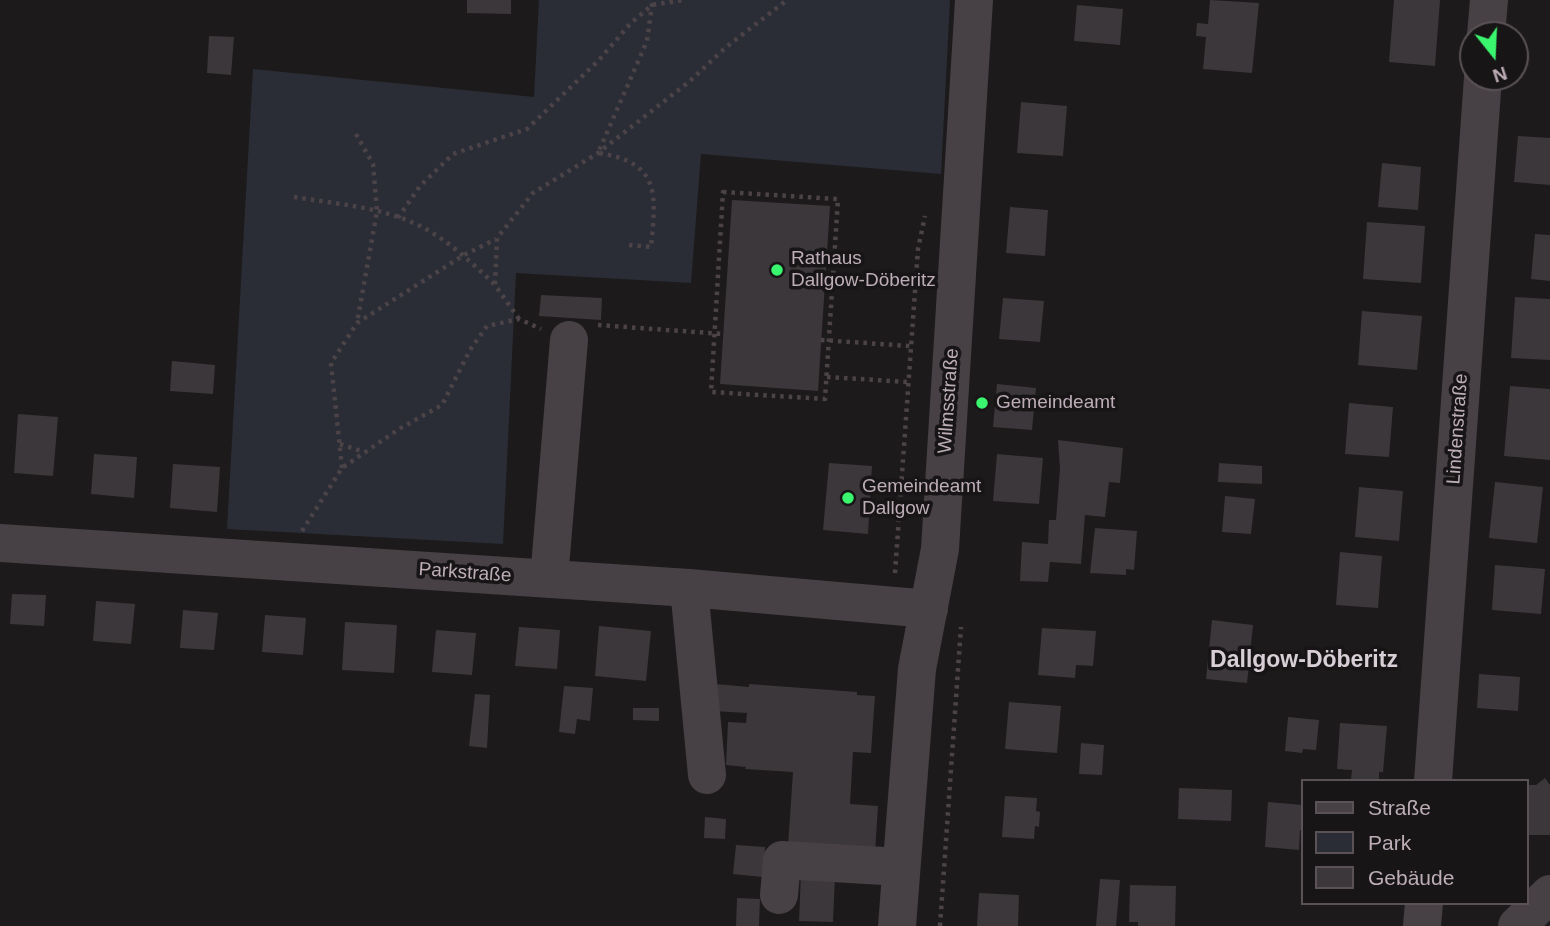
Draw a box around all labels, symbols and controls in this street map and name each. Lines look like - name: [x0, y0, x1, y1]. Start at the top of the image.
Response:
- north arrow: [1459, 21, 1529, 91]
- text: N: [1490, 62, 1510, 87]
- place label: Rathaus Dallgow-Döberitz: [791, 248, 936, 292]
- marker: Rathaus Dallgow-Döberitz: [769, 262, 785, 278]
- street label: Wilmsstraße: [934, 348, 964, 454]
- street label: Lindenstraße: [1443, 373, 1473, 485]
- place label: Gemeindeamt: [996, 392, 1115, 414]
- marker: Gemeindeamt: [974, 395, 990, 411]
- place label: Gemeindeamt Dallgow: [862, 476, 981, 520]
- marker: Gemeindeamt Dallgow: [840, 490, 856, 506]
- street label: Parkstraße: [418, 558, 512, 588]
- district label: Dallgow-Döberitz: [1210, 647, 1398, 675]
- legend: [1302, 779, 1529, 905]
- text: Straße: [1368, 796, 1431, 819]
- text: Park: [1368, 831, 1411, 854]
- text: Gebäude: [1368, 866, 1454, 889]

